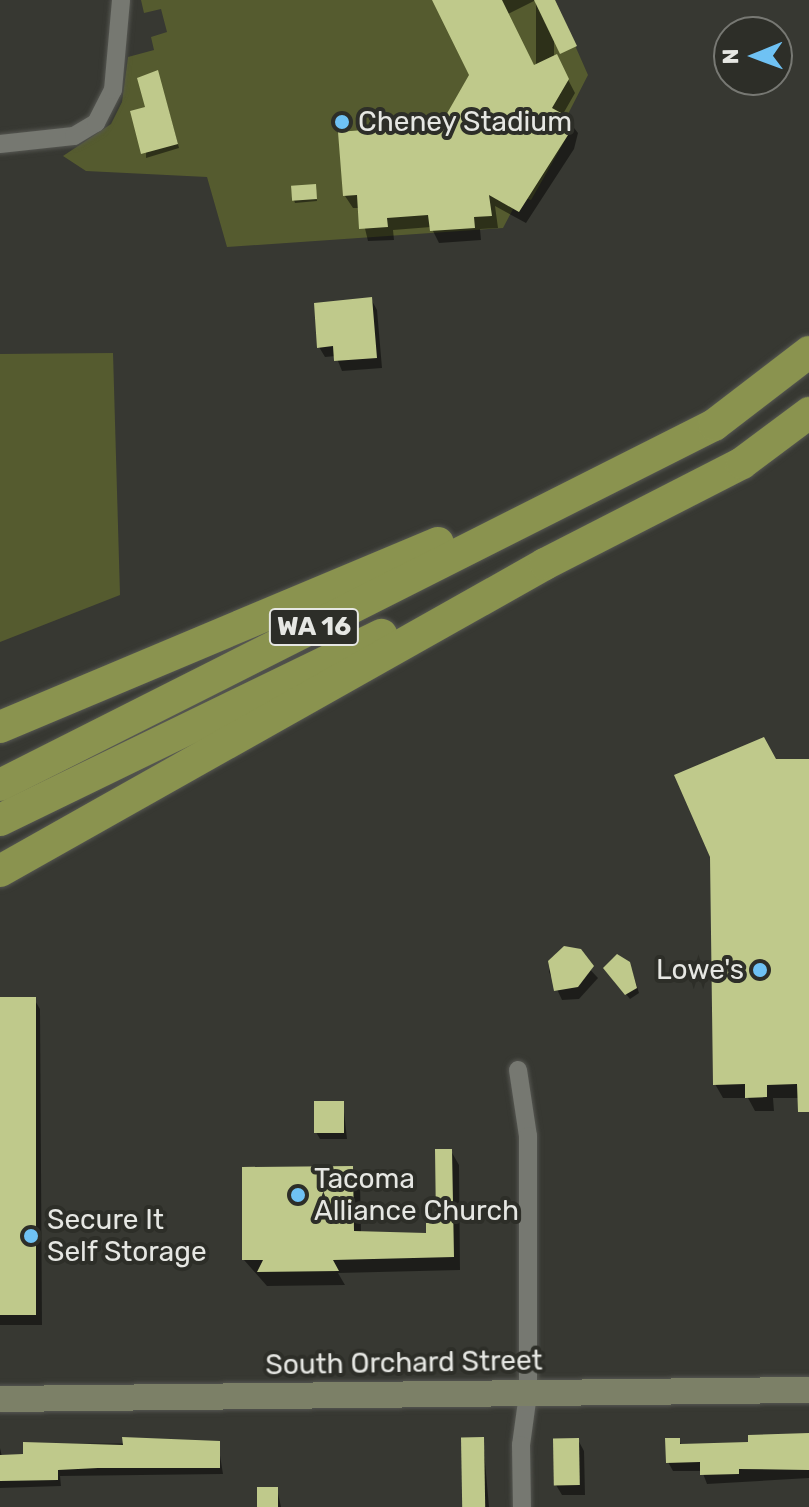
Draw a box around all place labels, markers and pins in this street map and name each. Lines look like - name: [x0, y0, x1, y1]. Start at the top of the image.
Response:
- place label: Cheney Stadium: [358, 105, 573, 139]
- marker: Cheney Stadium: [333, 113, 351, 131]
- place label: Lowe's: [656, 953, 744, 987]
- marker: Lowe's: [751, 961, 769, 979]
- place label: Tacoma Alliance Church: [314, 1162, 519, 1228]
- marker: Tacoma Alliance Church: [289, 1186, 307, 1204]
- place label: Secure It Self Storage: [47, 1203, 207, 1269]
- marker: Secure It Self Storage: [22, 1227, 40, 1245]

